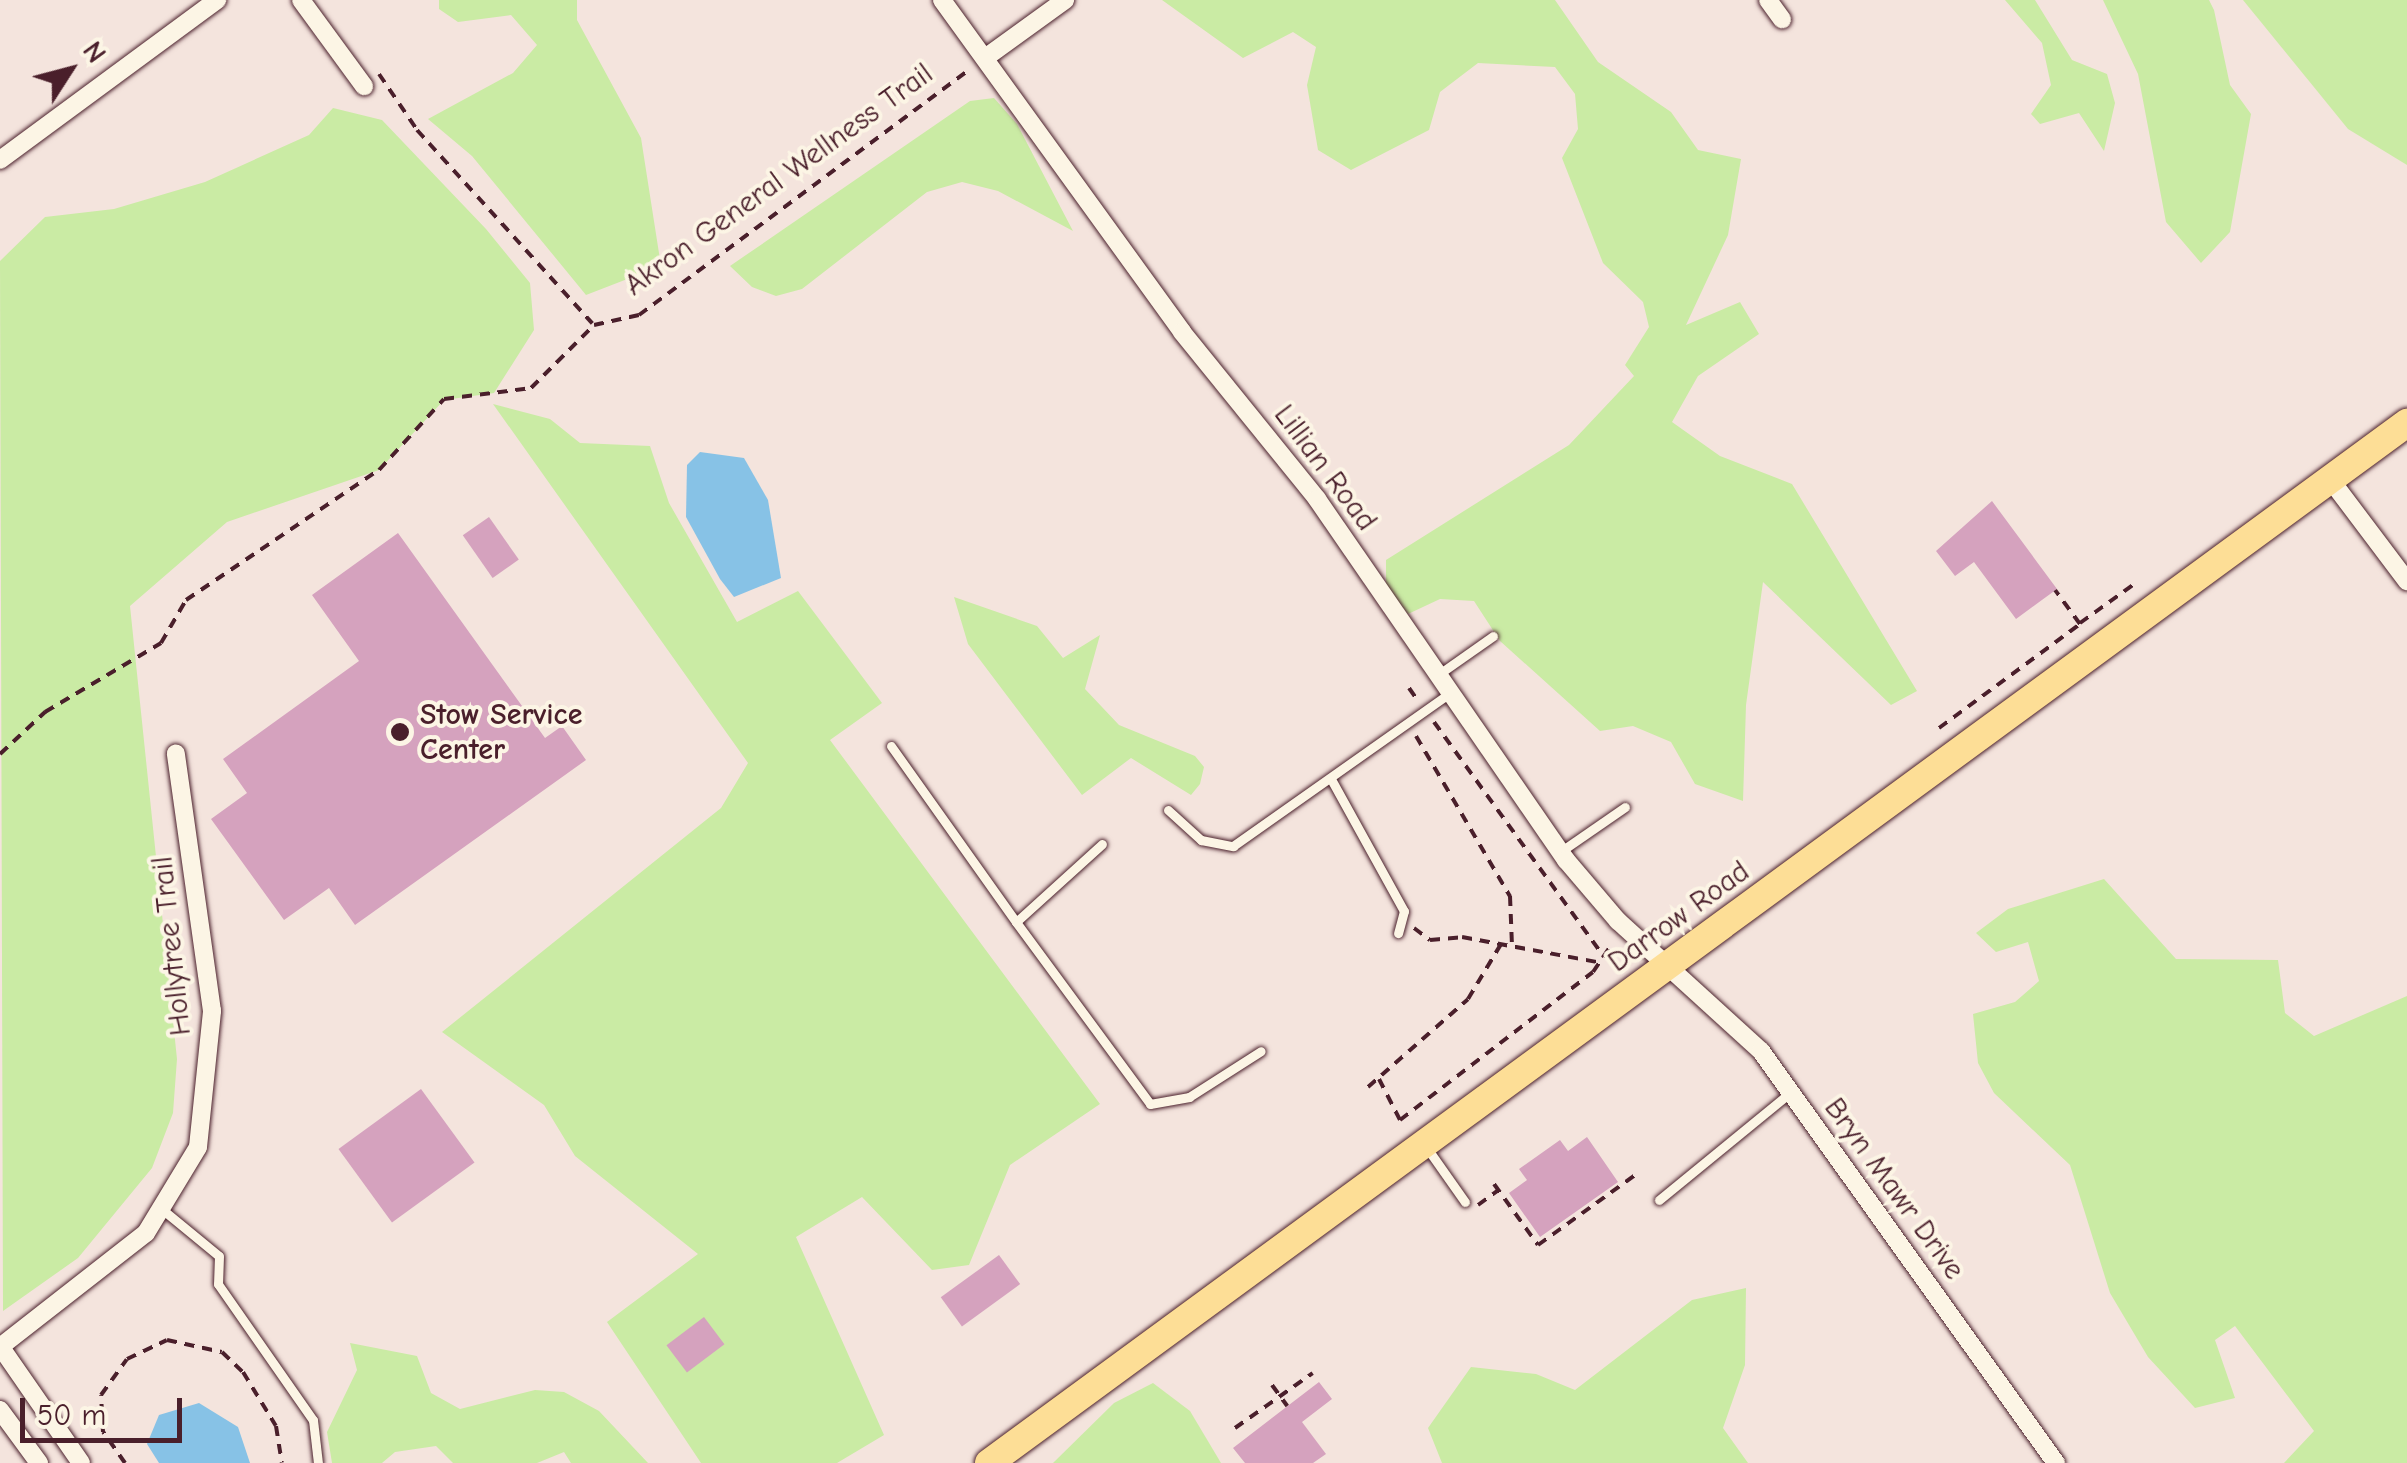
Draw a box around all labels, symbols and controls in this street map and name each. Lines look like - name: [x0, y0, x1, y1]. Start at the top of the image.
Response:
- north arrow: [20, 20, 120, 120]
- text: N: [76, 36, 113, 69]
- street label: Akron General Wellness Trail: [618, 56, 940, 304]
- street label: Lillian Road: [1266, 398, 1384, 538]
- place label: Stow Service Center: [420, 697, 582, 768]
- marker: Stow Service Center: [389, 721, 411, 743]
- street label: Darrow Road: [1601, 854, 1757, 980]
- street label: Hollytree Trail: [145, 855, 199, 1037]
- street label: Bryn Mawr Drive: [1816, 1091, 1972, 1287]
- scale bar: [25, 1378, 188, 1440]
- text: 50 m: [37, 1398, 106, 1433]

